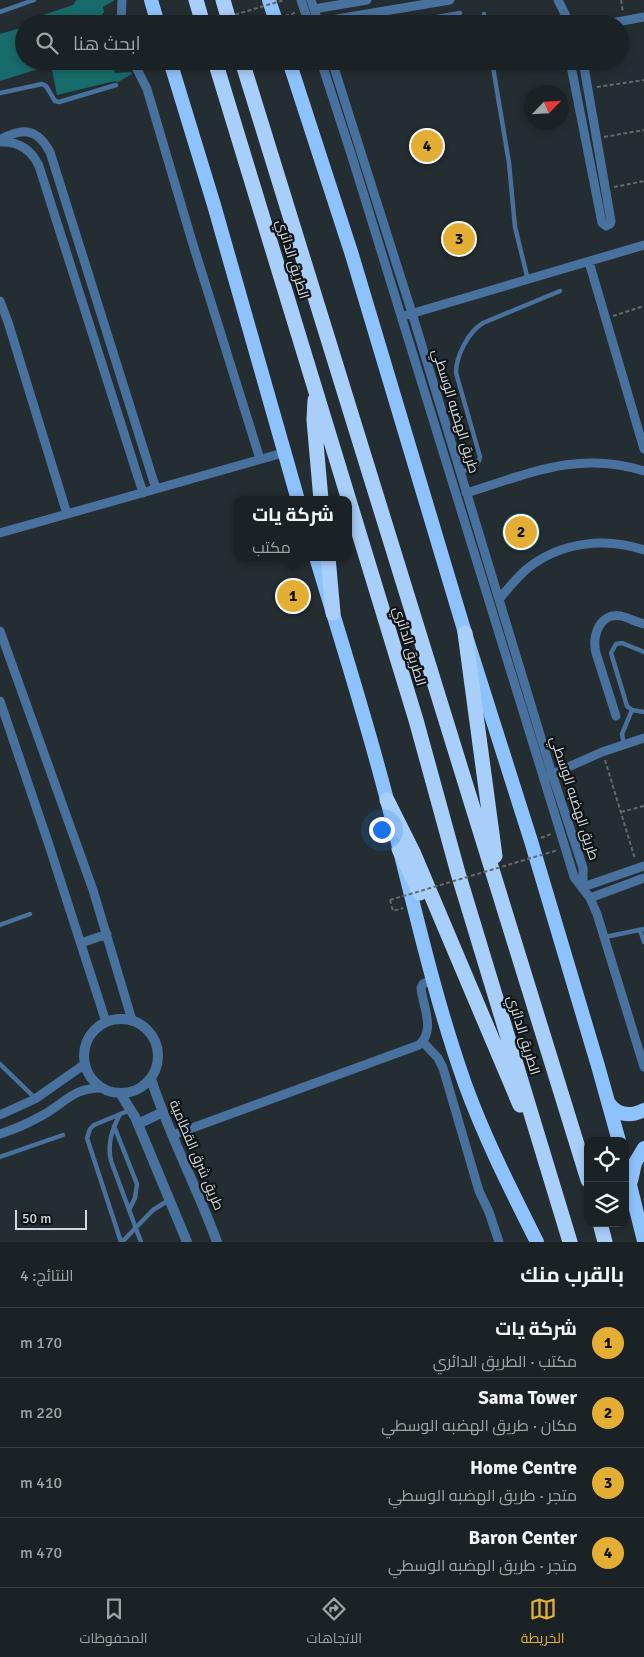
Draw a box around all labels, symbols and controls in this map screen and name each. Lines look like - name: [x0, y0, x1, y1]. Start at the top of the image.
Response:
- search box: [15, 15, 629, 70]
- icon: search: [33, 29, 61, 57]
- text: ابحث هنا: [73, 32, 141, 56]
- north arrow: [524, 85, 569, 130]
- pin: 4: [411, 127, 443, 165]
- street label: الطريق الدائري: [270, 217, 313, 302]
- pin: 3: [443, 220, 475, 258]
- street label: طريق الهضبه الوسطي: [426, 347, 483, 476]
- popup: [234, 496, 352, 561]
- text: شركة يات: [252, 503, 334, 527]
- pin: 2: [505, 513, 537, 551]
- text: مكتب: [252, 538, 291, 558]
- pin: 1: [277, 577, 309, 615]
- street label: الطريق الدائري: [387, 604, 430, 689]
- street label: طريق الهضبه الوسطي: [544, 734, 603, 863]
- your location: [369, 817, 395, 843]
- street label: الطريق الدائري: [501, 993, 544, 1078]
- street label: طريق شرق القطامية: [166, 1097, 227, 1213]
- map controls: [584, 1137, 629, 1227]
- button: locate: [584, 1137, 629, 1182]
- button: layers: [584, 1182, 629, 1227]
- scale bar: [15, 1207, 88, 1230]
- text: 50 m: [22, 1210, 51, 1227]
- text: بالقرب منك: [520, 1262, 624, 1288]
- text: النتائج: 4: [20, 1266, 74, 1286]
- text: شركة يات: [495, 1317, 577, 1341]
- text: 170 m: [20, 1333, 62, 1353]
- text: 1: [604, 1333, 612, 1353]
- text: مكتب · الطريق الدائري: [433, 1352, 577, 1372]
- text: Sama Tower: [478, 1386, 577, 1410]
- text: 220 m: [20, 1403, 62, 1423]
- text: 2: [604, 1403, 612, 1423]
- text: مكان · طريق الهضبه الوسطي: [381, 1416, 577, 1436]
- text: Home Centre: [470, 1456, 577, 1480]
- text: 410 m: [20, 1473, 62, 1493]
- text: 3: [604, 1473, 612, 1493]
- text: متجر · طريق الهضبه الوسطي: [388, 1486, 577, 1506]
- text: Baron Center: [469, 1526, 577, 1550]
- text: 470 m: [20, 1543, 62, 1563]
- text: 4: [604, 1543, 612, 1563]
- text: متجر · طريق الهضبه الوسطي: [388, 1556, 577, 1576]
- tab: المحفوظات: [79, 1595, 148, 1651]
- tab: الاتجاهات: [307, 1595, 362, 1651]
- tab: الخريطة: [521, 1595, 565, 1651]

